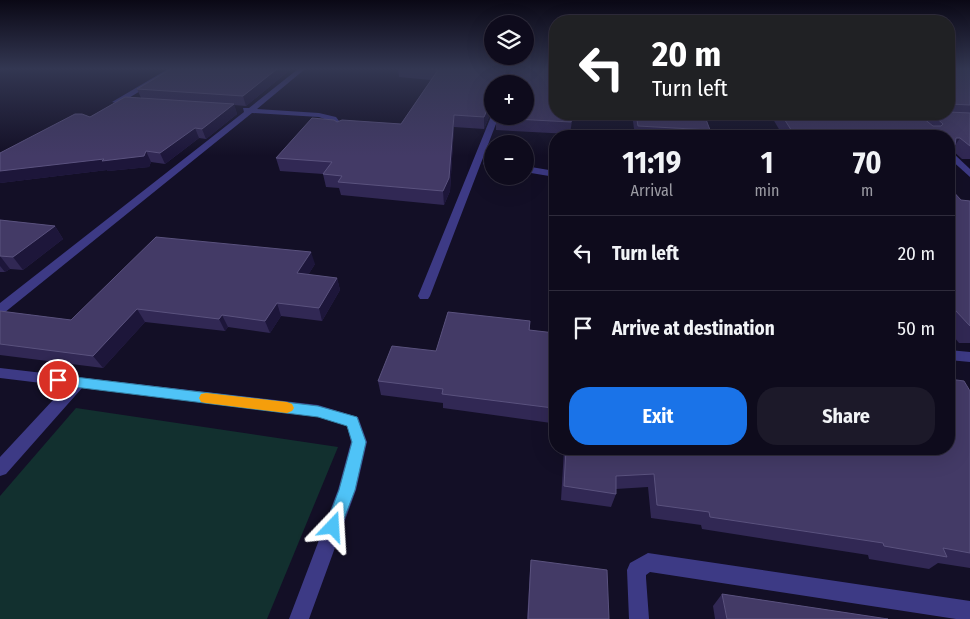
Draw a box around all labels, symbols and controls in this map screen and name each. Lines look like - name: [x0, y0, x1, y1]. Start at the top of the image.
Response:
- map controls: [484, 15, 534, 185]
- button: layers: [484, 15, 534, 65]
- text: 20 m: [652, 33, 721, 75]
- icon: left: [569, 35, 634, 100]
- button: +: [484, 75, 534, 125]
- text: Turn left: [652, 75, 728, 102]
- button: −: [484, 135, 534, 185]
- text: 11:19: [622, 145, 681, 181]
- text: 1: [761, 145, 773, 181]
- text: 70: [853, 145, 882, 181]
- text: Arrival: [631, 181, 673, 200]
- text: min: [755, 181, 779, 200]
- text: m: [861, 181, 873, 200]
- icon: left: [569, 239, 597, 267]
- text: Turn left: [612, 242, 679, 265]
- text: 20 m: [898, 242, 935, 265]
- icon: arrive: [569, 314, 597, 342]
- text: Arrive at destination: [612, 317, 775, 340]
- text: 50 m: [897, 317, 935, 340]
- pin: [37, 359, 79, 401]
- icon: arrive: [44, 366, 72, 394]
- button: Exit: [569, 387, 747, 445]
- button: Share: [757, 387, 935, 445]
- position arrow: [306, 500, 358, 552]

